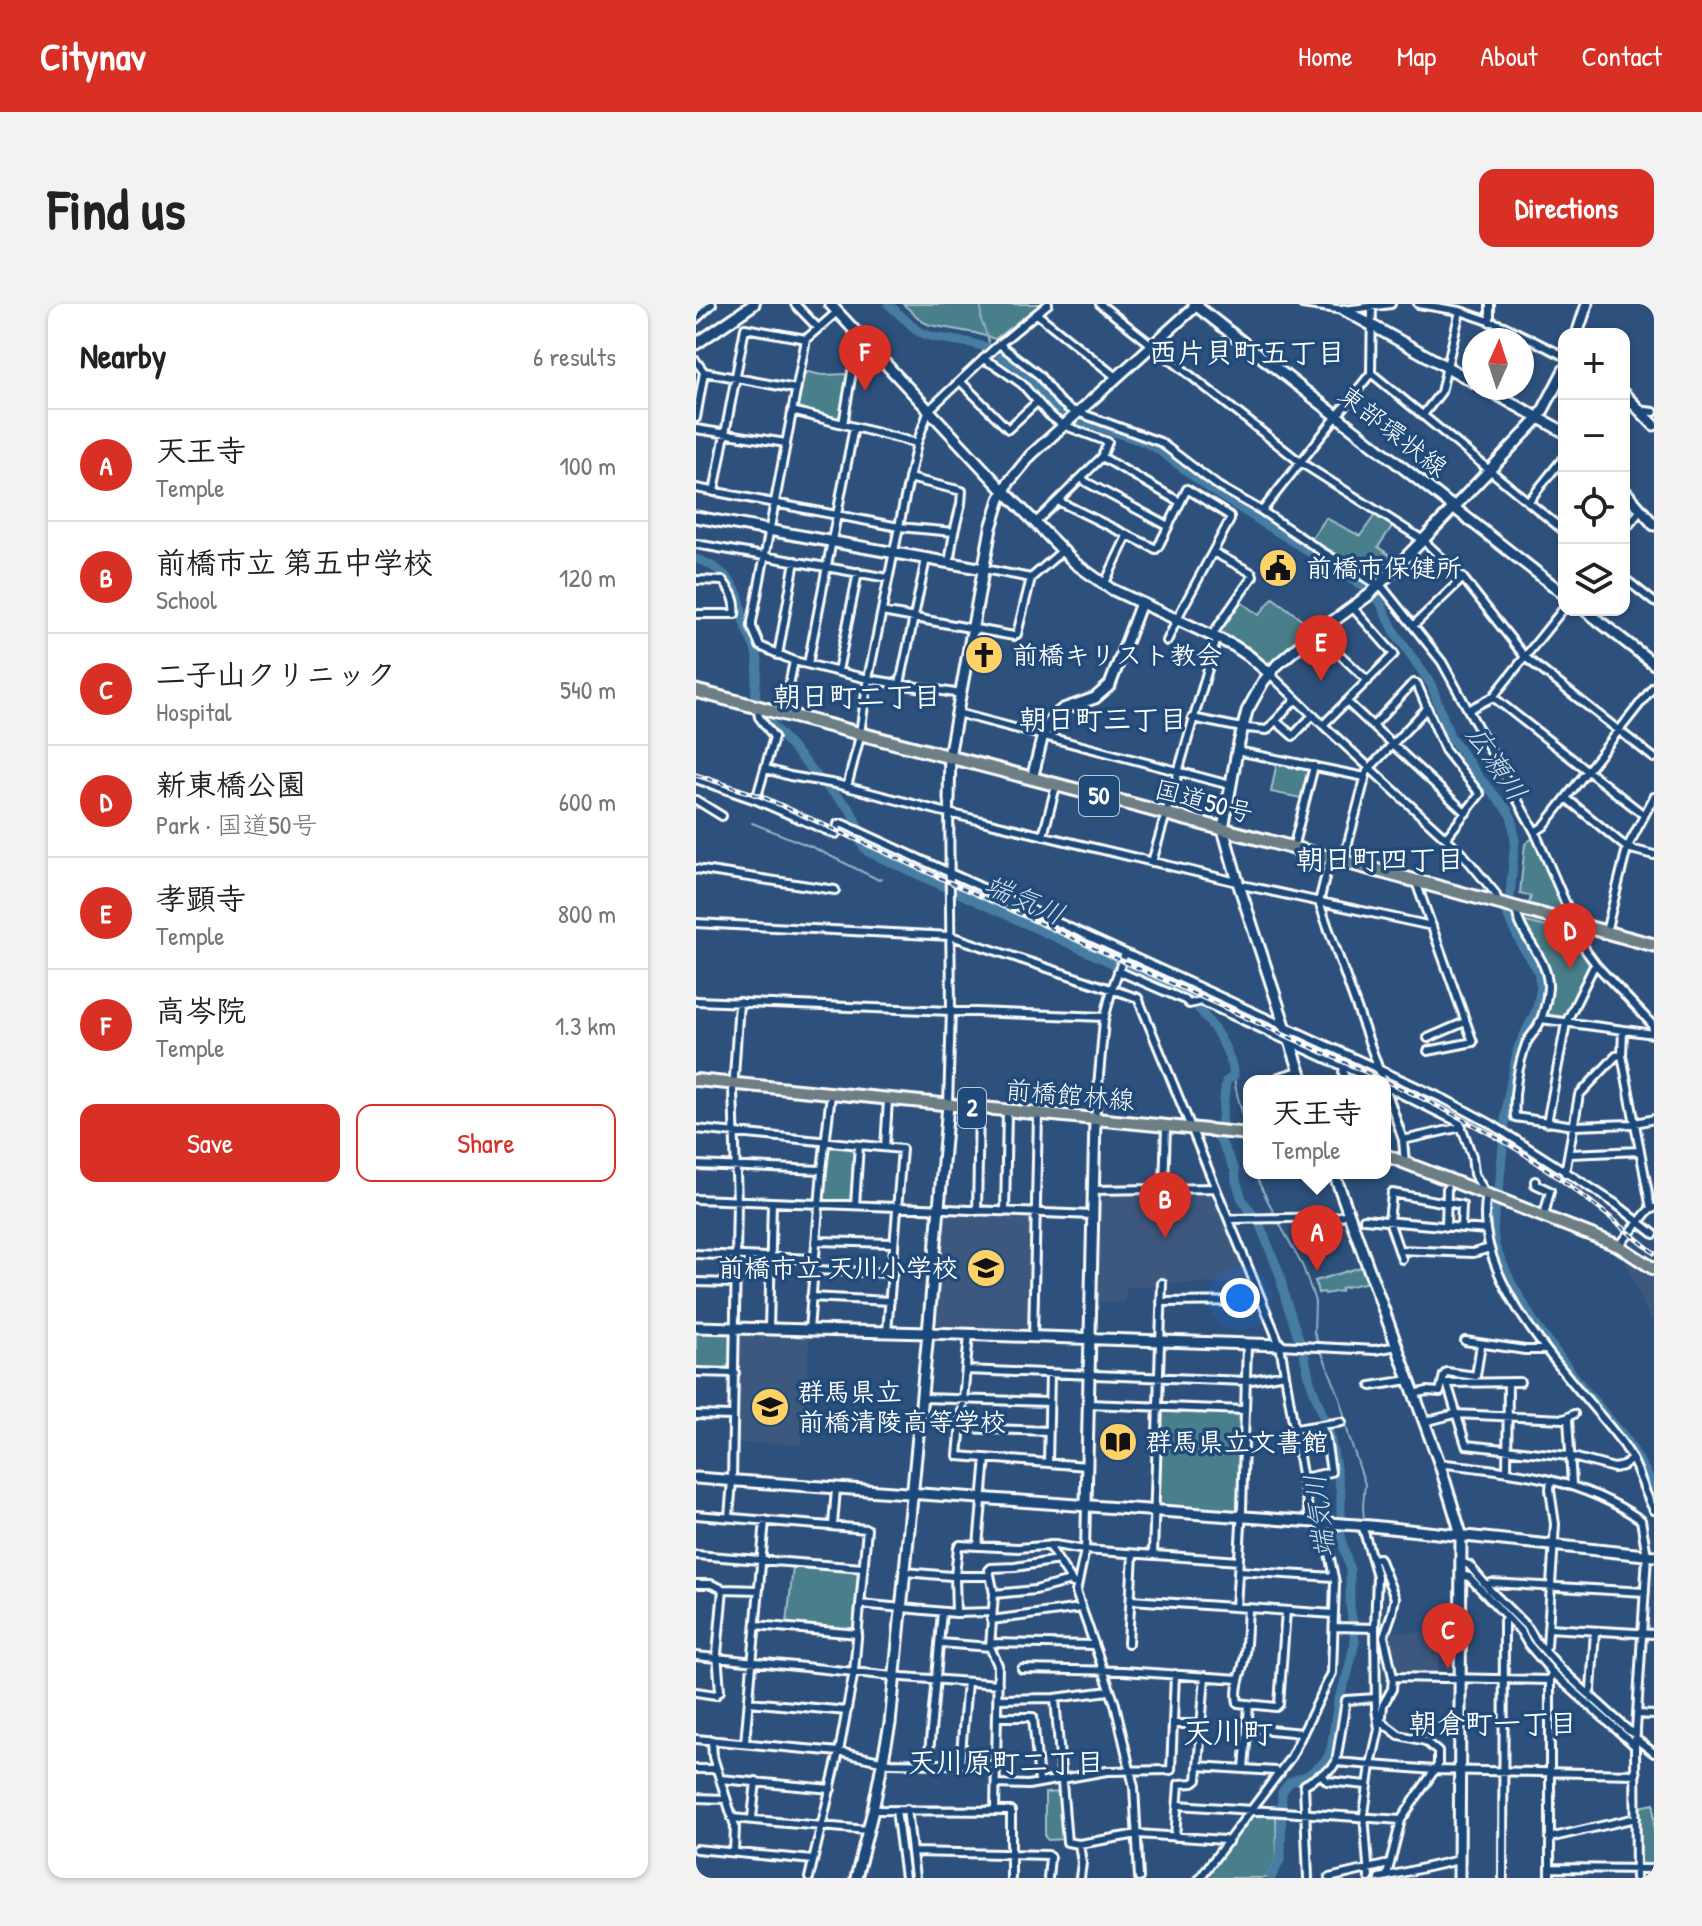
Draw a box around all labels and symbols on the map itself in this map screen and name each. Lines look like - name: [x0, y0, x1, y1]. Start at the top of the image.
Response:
- pin: F: [839, 325, 891, 391]
- north arrow: [1462, 328, 1534, 400]
- district label: 西片貝町五丁目: [1149, 333, 1345, 371]
- street label: 東部環状線: [1331, 377, 1455, 484]
- public building icon: 前橋市保健所: [1257, 547, 1299, 589]
- place label: 前橋市保健所: [1306, 550, 1462, 585]
- pin: E: [1295, 615, 1347, 681]
- church icon: 前橋キリスト教会: [963, 634, 1005, 676]
- place label: 前橋キリスト教会: [1012, 637, 1222, 672]
- district label: 朝日町二丁目: [773, 677, 941, 715]
- district label: 朝日町三丁目: [1019, 700, 1187, 738]
- water label: 広瀬川: [1458, 718, 1536, 808]
- street label: 国道50号: [1151, 771, 1257, 830]
- road number: 50: [1079, 776, 1119, 816]
- district label: 朝日町四丁目: [1296, 840, 1464, 878]
- water label: 端気川: [979, 865, 1071, 933]
- pin: D: [1544, 903, 1596, 969]
- street label: 前橋館林線: [1004, 1071, 1136, 1118]
- road number: 2: [958, 1088, 986, 1128]
- pin: B: [1139, 1172, 1191, 1238]
- pin: A: [1291, 1205, 1343, 1271]
- school or university icon: 前橋市立 天川小学校: [965, 1247, 1007, 1289]
- place label: 前橋市立 天川小学校: [718, 1250, 958, 1285]
- your location: [1220, 1278, 1260, 1318]
- place label: 群馬県立 前橋清陵高等学校: [798, 1374, 1006, 1439]
- school or university icon: 群馬県立 前橋清陵高等学校: [749, 1386, 791, 1428]
- library icon: 群馬県立文書館: [1097, 1421, 1139, 1463]
- place label: 群馬県立文書館: [1146, 1424, 1328, 1459]
- water label: 端気川: [1295, 1472, 1343, 1560]
- pin: C: [1422, 1603, 1474, 1669]
- district label: 朝倉町一丁目: [1409, 1704, 1577, 1742]
- district label: 天川町: [1183, 1712, 1273, 1752]
- district label: 天川原町二丁目: [908, 1743, 1104, 1781]

